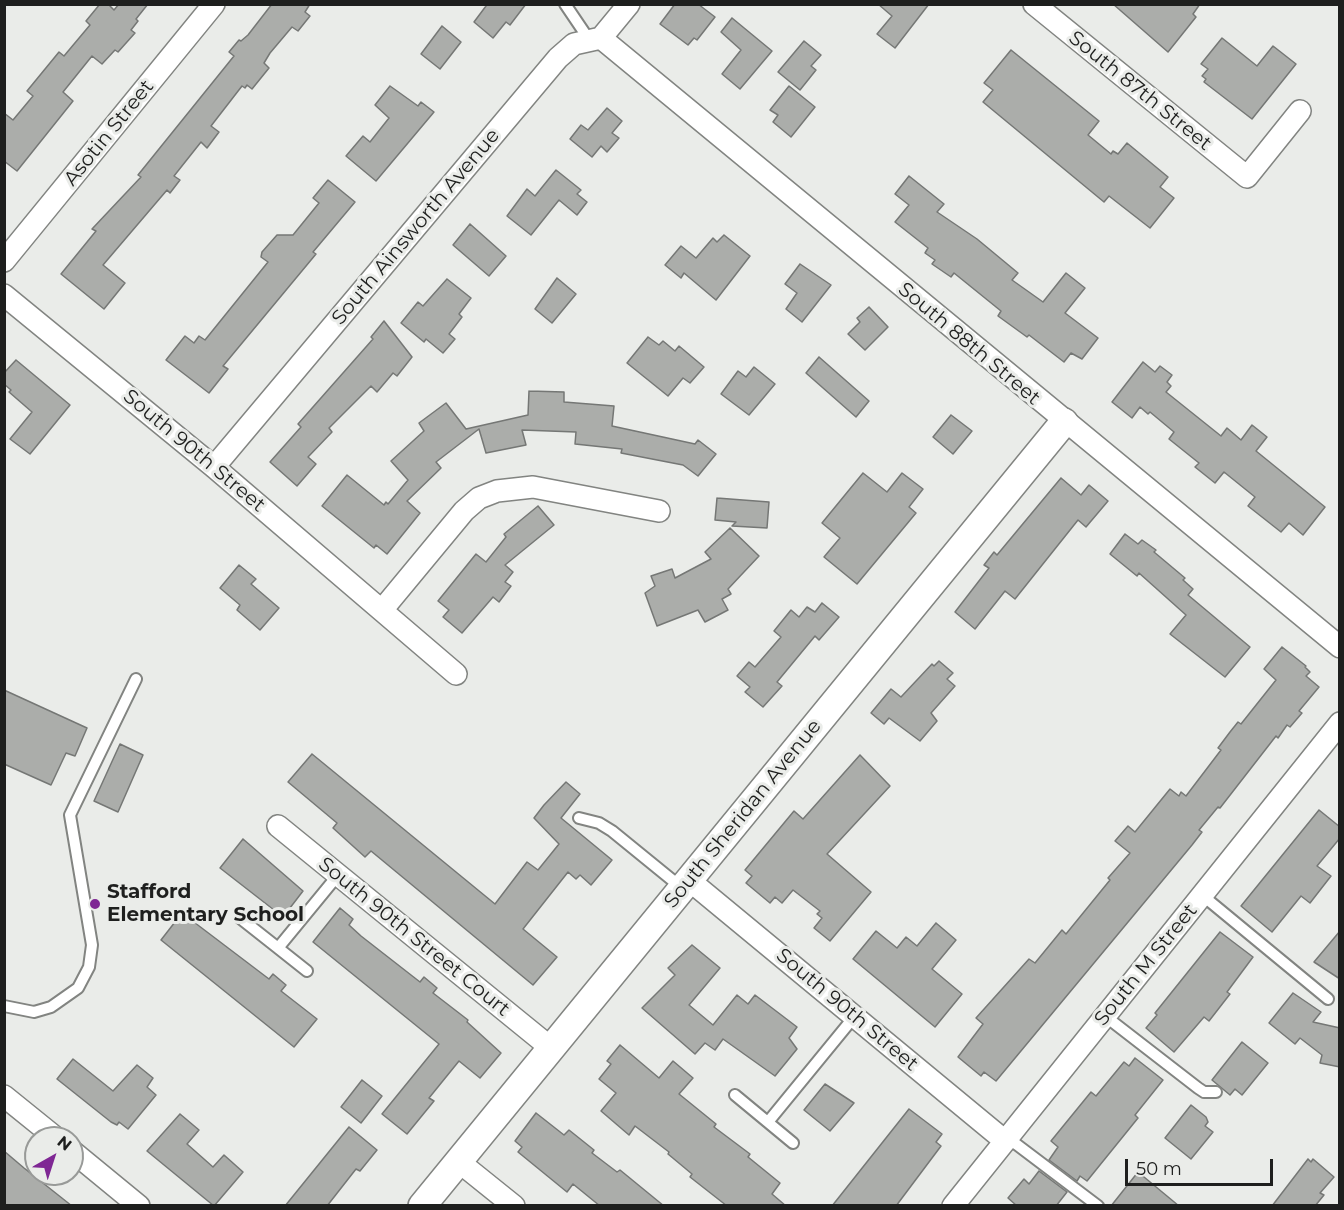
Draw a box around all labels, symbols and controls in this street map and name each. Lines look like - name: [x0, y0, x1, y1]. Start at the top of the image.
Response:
- street label: South 87th Street: [1064, 26, 1216, 156]
- street label: Asotin Street: [59, 75, 159, 191]
- street label: South Ainsworth Avenue: [327, 124, 505, 330]
- street label: South 88th Street: [893, 278, 1045, 410]
- street label: South 90th Street: [118, 385, 270, 517]
- street label: South Sheridan Avenue: [659, 715, 827, 913]
- street label: South 90th Street Court: [313, 852, 515, 1022]
- place label: Stafford Elementary School: [107, 880, 304, 927]
- marker: Stafford Elementary School: [88, 897, 102, 911]
- street label: South M Street: [1089, 899, 1203, 1031]
- street label: South 90th Street: [771, 944, 923, 1076]
- north arrow: [24, 1126, 84, 1186]
- text: N: [53, 1132, 75, 1155]
- scale bar: [1128, 1147, 1276, 1185]
- text: 50 m: [1136, 1158, 1182, 1180]

